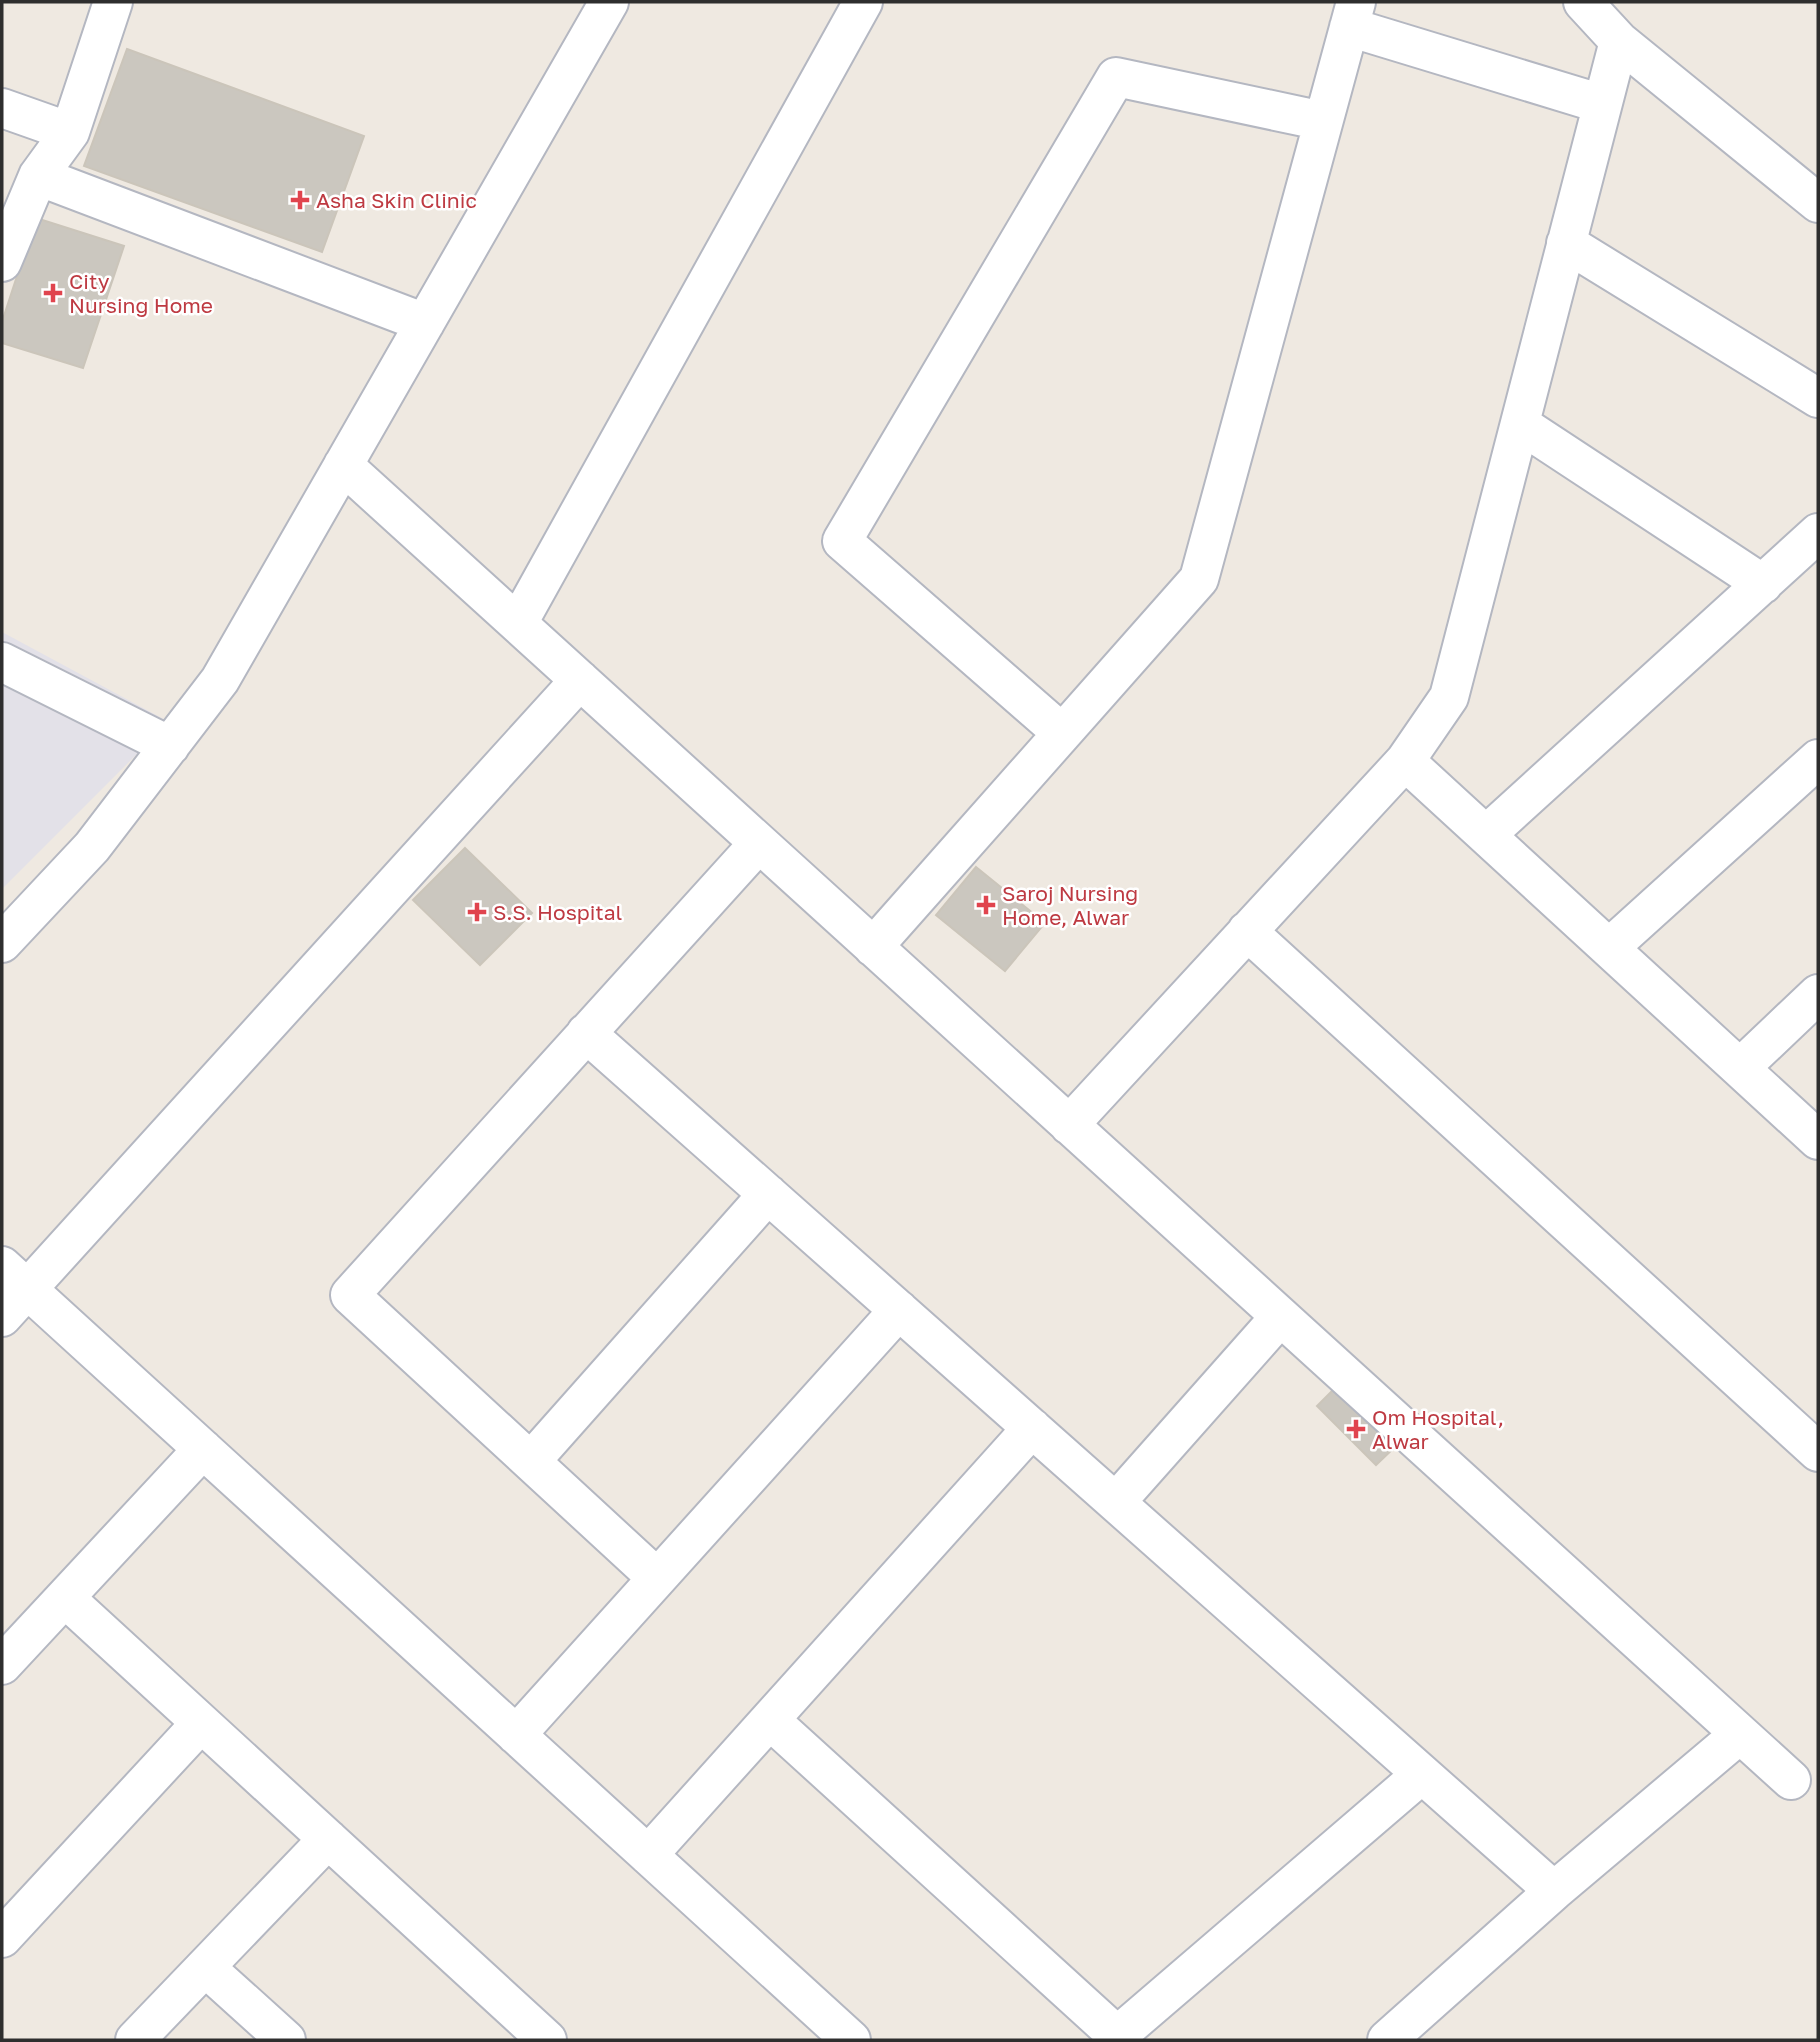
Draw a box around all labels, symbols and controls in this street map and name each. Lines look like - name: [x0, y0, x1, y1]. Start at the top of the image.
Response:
- place label: Asha Skin Clinic: [316, 187, 477, 213]
- marker: Asha Skin Clinic: [290, 190, 310, 210]
- place label: City Nursing Home: [69, 268, 213, 318]
- marker: City Nursing Home: [43, 283, 63, 303]
- place label: Saroj Nursing Home, Alwar: [1002, 880, 1138, 930]
- marker: Saroj Nursing Home, Alwar: [976, 895, 996, 915]
- place label: S.S. Hospital: [493, 899, 622, 925]
- marker: S.S. Hospital: [467, 902, 487, 922]
- place label: Om Hospital, Alwar: [1372, 1404, 1504, 1454]
- marker: Om Hospital, Alwar: [1346, 1419, 1366, 1439]

